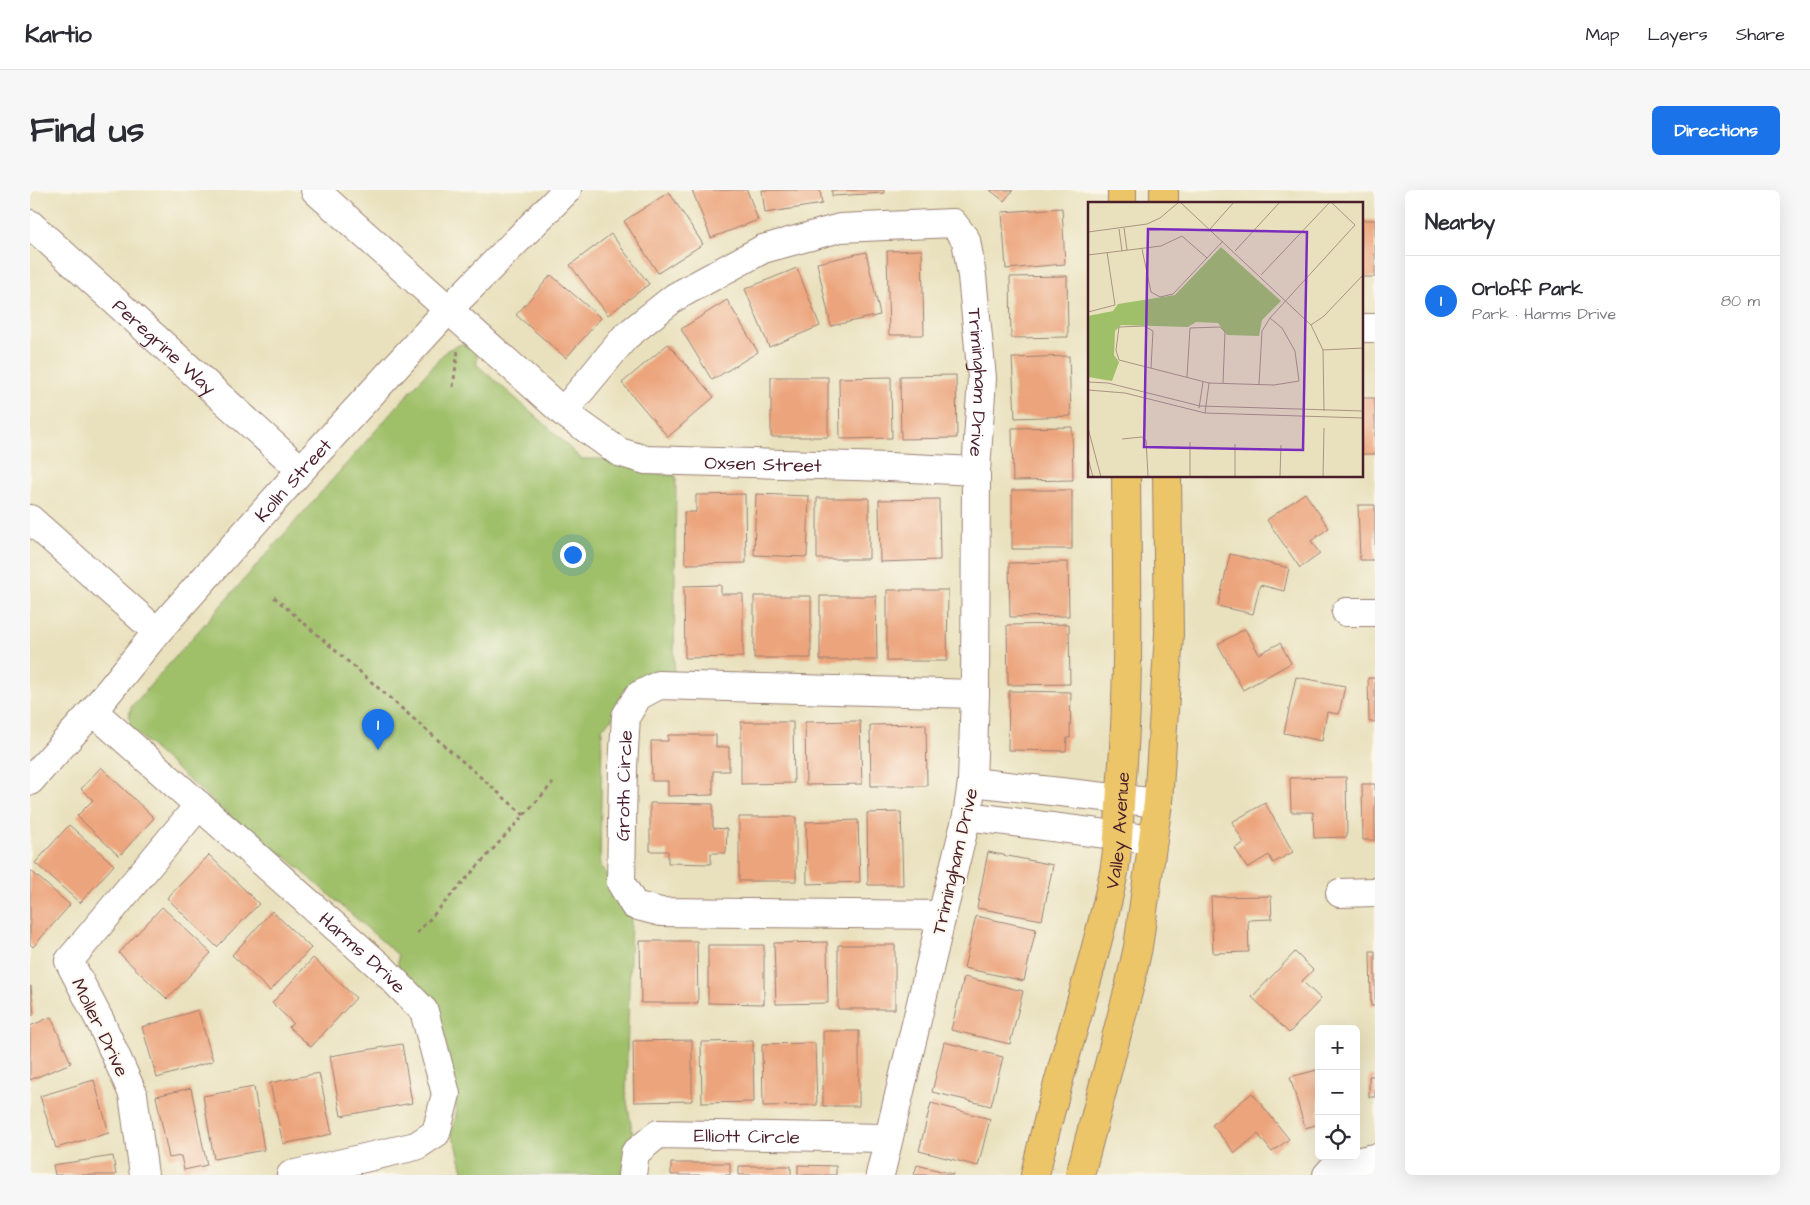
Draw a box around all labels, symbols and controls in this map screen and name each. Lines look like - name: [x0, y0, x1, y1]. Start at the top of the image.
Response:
- text: Kartio: [25, 18, 92, 52]
- text: Map: [1585, 22, 1619, 47]
- text: Layers: [1647, 22, 1708, 47]
- text: Share: [1736, 22, 1785, 47]
- text: Find us: [30, 106, 144, 155]
- button: Directions: [1652, 106, 1780, 155]
- inset map: [1088, 202, 1362, 478]
- text: Nearby: [1425, 208, 1495, 237]
- text: Orloff Park: [1472, 276, 1583, 303]
- text: 1: [1440, 290, 1442, 312]
- text: 80 m: [1721, 290, 1760, 312]
- street label: Peregrine Way: [106, 293, 222, 403]
- text: Park · Harms Drive: [1472, 303, 1616, 325]
- street label: Trimingham Drive: [960, 307, 994, 458]
- street label: Kolln Street: [249, 433, 339, 528]
- street label: Oxsen Street: [704, 450, 822, 480]
- your location: [560, 542, 586, 568]
- pin: 1: [362, 709, 394, 750]
- street label: Groth Circle: [610, 729, 640, 841]
- street label: Valley Avenue: [1099, 771, 1137, 892]
- street label: Trimingham Drive: [925, 785, 986, 937]
- street label: Harms Drive: [313, 906, 412, 1000]
- street label: Moller Drive: [64, 974, 135, 1081]
- map controls: [1315, 1025, 1360, 1160]
- button: +: [1315, 1025, 1360, 1070]
- button: −: [1315, 1070, 1360, 1115]
- button: locate: [1315, 1115, 1360, 1160]
- street label: Elliott Circle: [694, 1123, 800, 1151]

